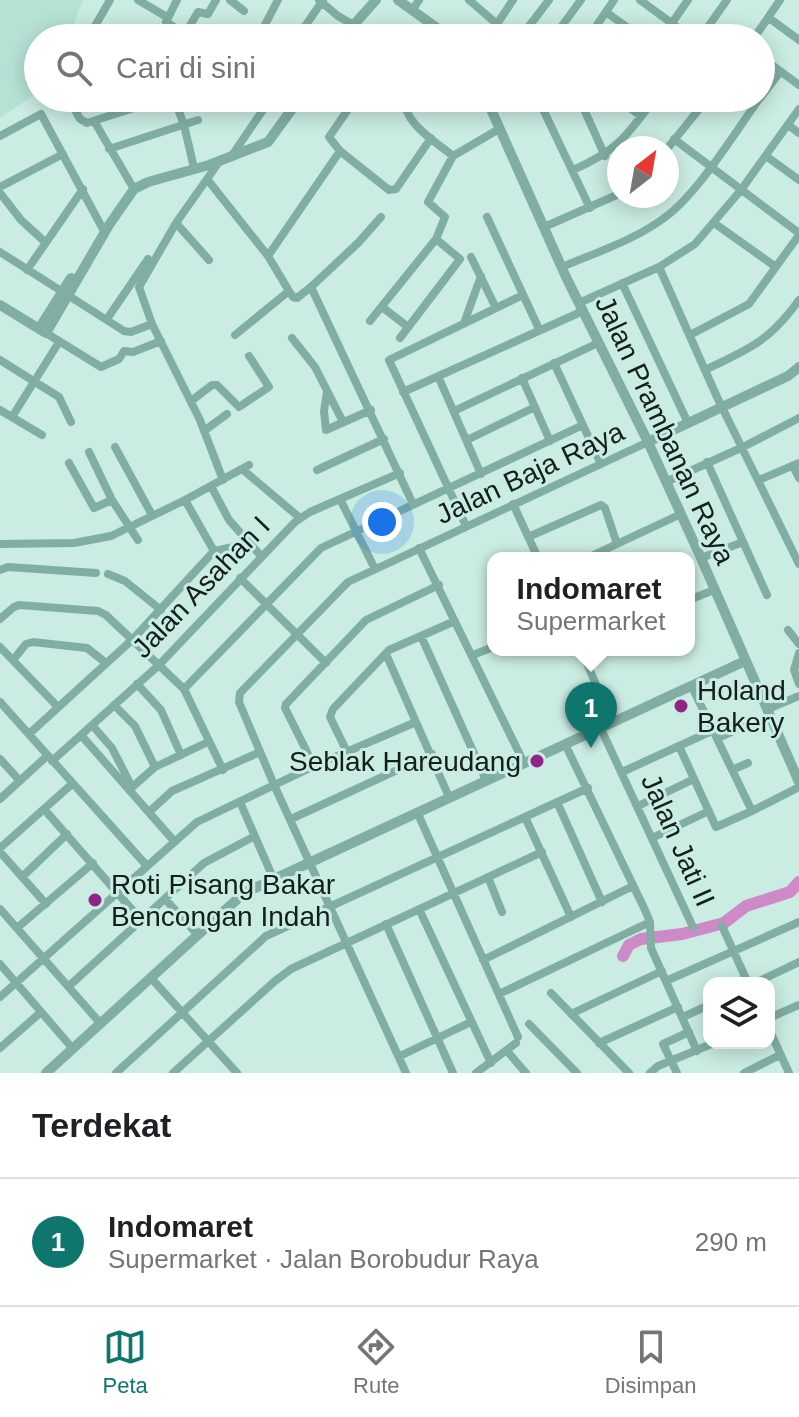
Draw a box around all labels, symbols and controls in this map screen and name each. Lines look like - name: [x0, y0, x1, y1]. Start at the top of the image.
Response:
- search box: [24, 24, 775, 112]
- icon: search: [52, 46, 96, 90]
- text: Cari di sini: [116, 51, 256, 84]
- north arrow: [607, 136, 679, 208]
- street label: Jalan Prambanan Raya: [589, 291, 741, 570]
- street label: Jalan Baja Raya: [431, 416, 629, 530]
- your location: [362, 502, 402, 542]
- street label: Jalan Asahan I: [126, 510, 276, 664]
- popup: [487, 552, 695, 656]
- text: Indomaret: [517, 572, 662, 605]
- text: Supermarket: [517, 606, 665, 636]
- place label: Holand Bakery: [697, 675, 786, 738]
- pin: 1: [565, 682, 617, 748]
- marker: Holand Bakery: [672, 697, 690, 715]
- place label: Seblak Hareudang: [289, 746, 521, 777]
- marker: Seblak Hareudang: [528, 752, 546, 770]
- street label: Jalan Jati II: [635, 769, 721, 911]
- place label: Roti Pisang Bakar Bencongan Indah: [111, 869, 335, 932]
- marker: Roti Pisang Bakar Bencongan Indah: [86, 891, 104, 909]
- map controls: [703, 977, 775, 1049]
- button: layers: [703, 977, 775, 1049]
- text: Terdekat: [32, 1106, 171, 1144]
- text: Indomaret: [108, 1210, 253, 1243]
- text: 1: [51, 1227, 65, 1257]
- text: 290 m: [695, 1227, 767, 1257]
- text: Supermarket · Jalan Borobudur Raya: [108, 1244, 539, 1274]
- tab: Peta: [103, 1325, 148, 1399]
- tab: Rute: [353, 1325, 400, 1399]
- tab: Disimpan: [605, 1325, 696, 1399]

